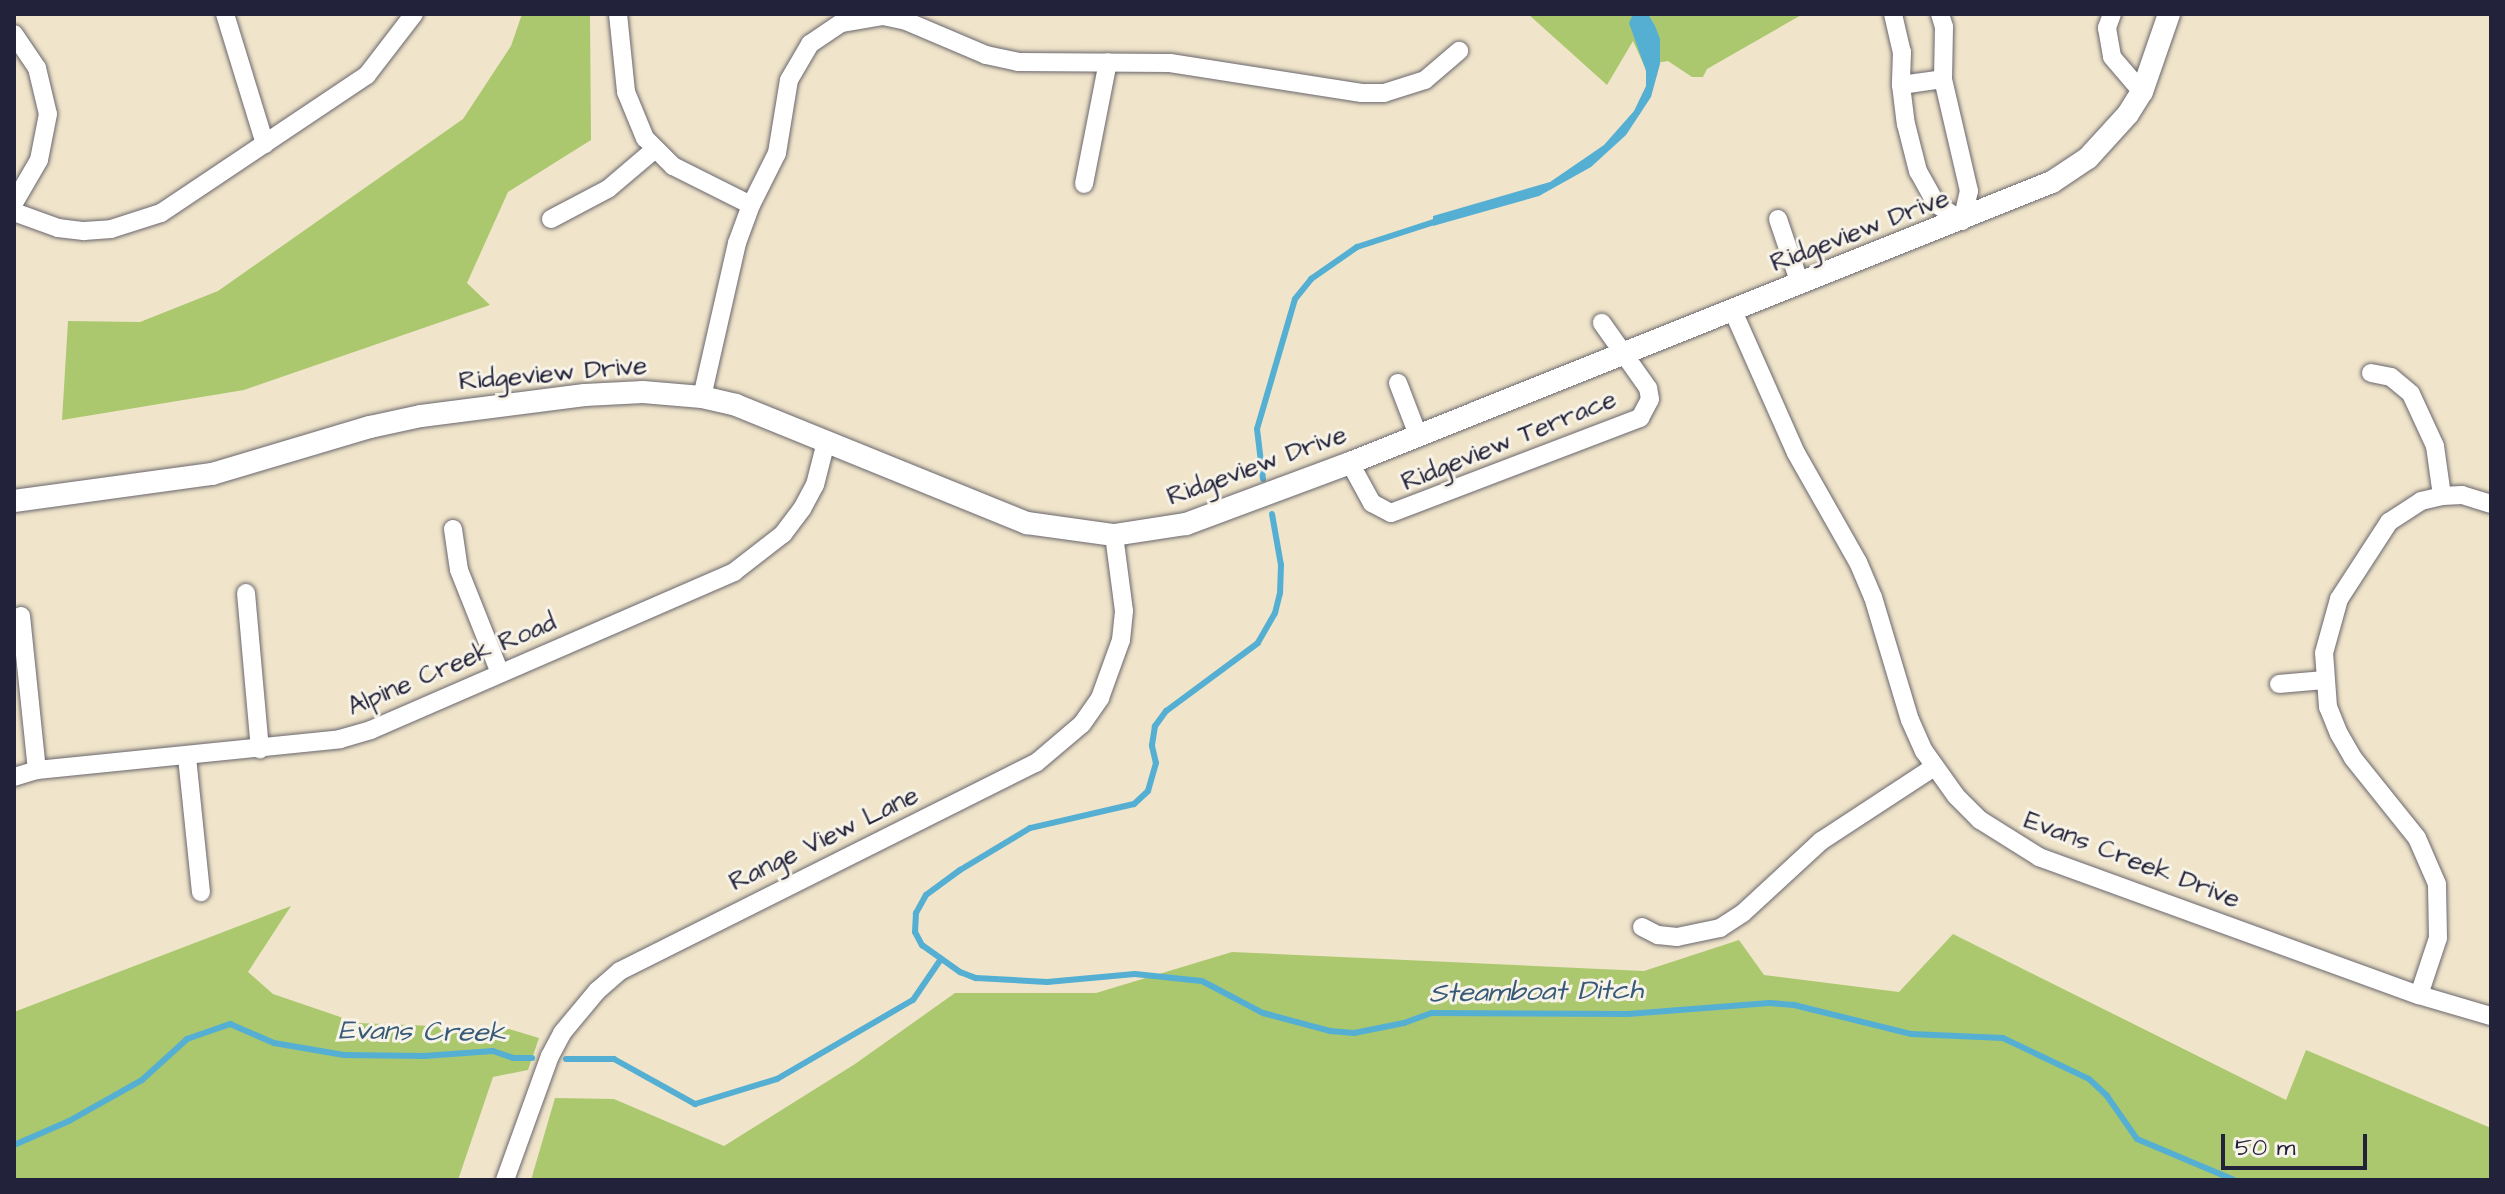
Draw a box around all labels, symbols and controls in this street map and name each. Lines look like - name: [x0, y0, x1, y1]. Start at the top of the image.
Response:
- street label: Ridgeview Drive: [1766, 183, 1954, 279]
- street label: Ridgeview Drive: [458, 350, 648, 398]
- street label: Ridgeview Terrace: [1397, 384, 1621, 498]
- street label: Ridgeview Drive: [1163, 419, 1351, 513]
- street label: Alpine Creek Road: [343, 607, 561, 723]
- street label: Range View Lane: [724, 780, 924, 898]
- street label: Evans Creek Drive: [2020, 804, 2244, 916]
- water label: Steamboat Ditch: [1429, 973, 1643, 1011]
- water label: Evans Creek: [338, 1014, 506, 1050]
- scale bar: [2225, 1118, 2371, 1168]
- text: 50 m: [2235, 1131, 2295, 1165]

